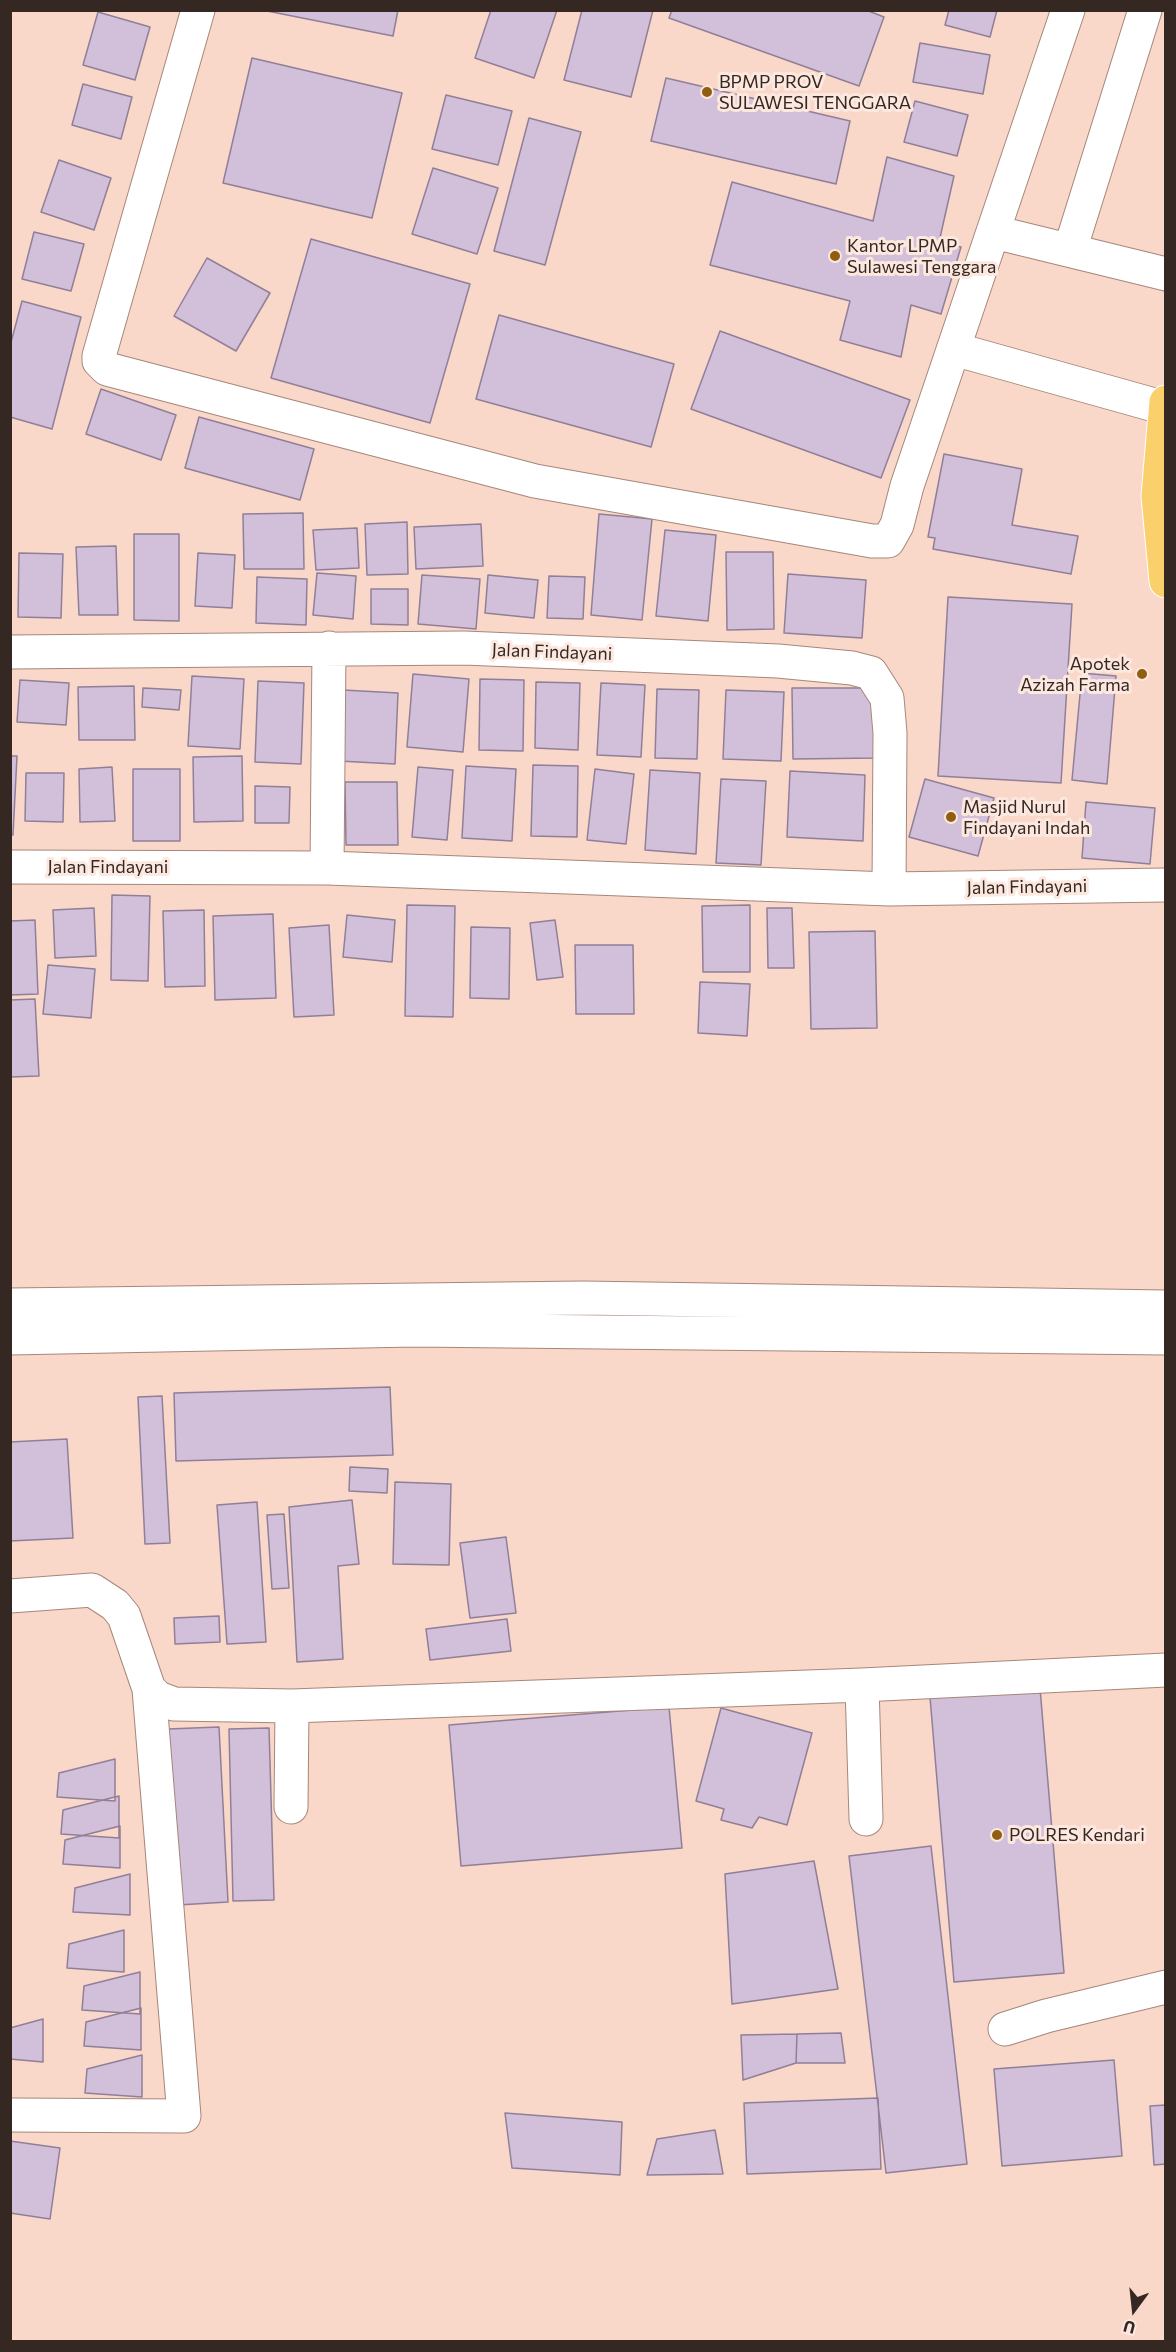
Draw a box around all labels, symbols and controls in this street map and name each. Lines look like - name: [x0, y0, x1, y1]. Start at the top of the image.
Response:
- place label: BPMP PROV SULAWESI TENGGARA: [719, 71, 911, 113]
- marker: BPMP PROV SULAWESI TENGGARA: [700, 85, 714, 99]
- place label: Kantor LPMP Sulawesi Tenggara: [847, 235, 996, 278]
- marker: Kantor LPMP Sulawesi Tenggara: [828, 249, 842, 263]
- street label: Jalan Findayani: [491, 639, 613, 665]
- place label: Apotek Azizah Farma: [1020, 653, 1130, 696]
- marker: Apotek Azizah Farma: [1135, 667, 1149, 681]
- place label: Masjid Nurul Findayani Indah: [963, 796, 1090, 838]
- marker: Masjid Nurul Findayani Indah: [944, 810, 958, 824]
- street label: Jalan Findayani: [48, 856, 168, 878]
- street label: Jalan Findayani: [966, 875, 1088, 899]
- place label: POLRES Kendari: [1009, 1824, 1145, 1846]
- marker: POLRES Kendari: [990, 1828, 1004, 1842]
- north arrow: [1104, 2280, 1164, 2340]
- text: U: [1121, 2317, 1137, 2339]

